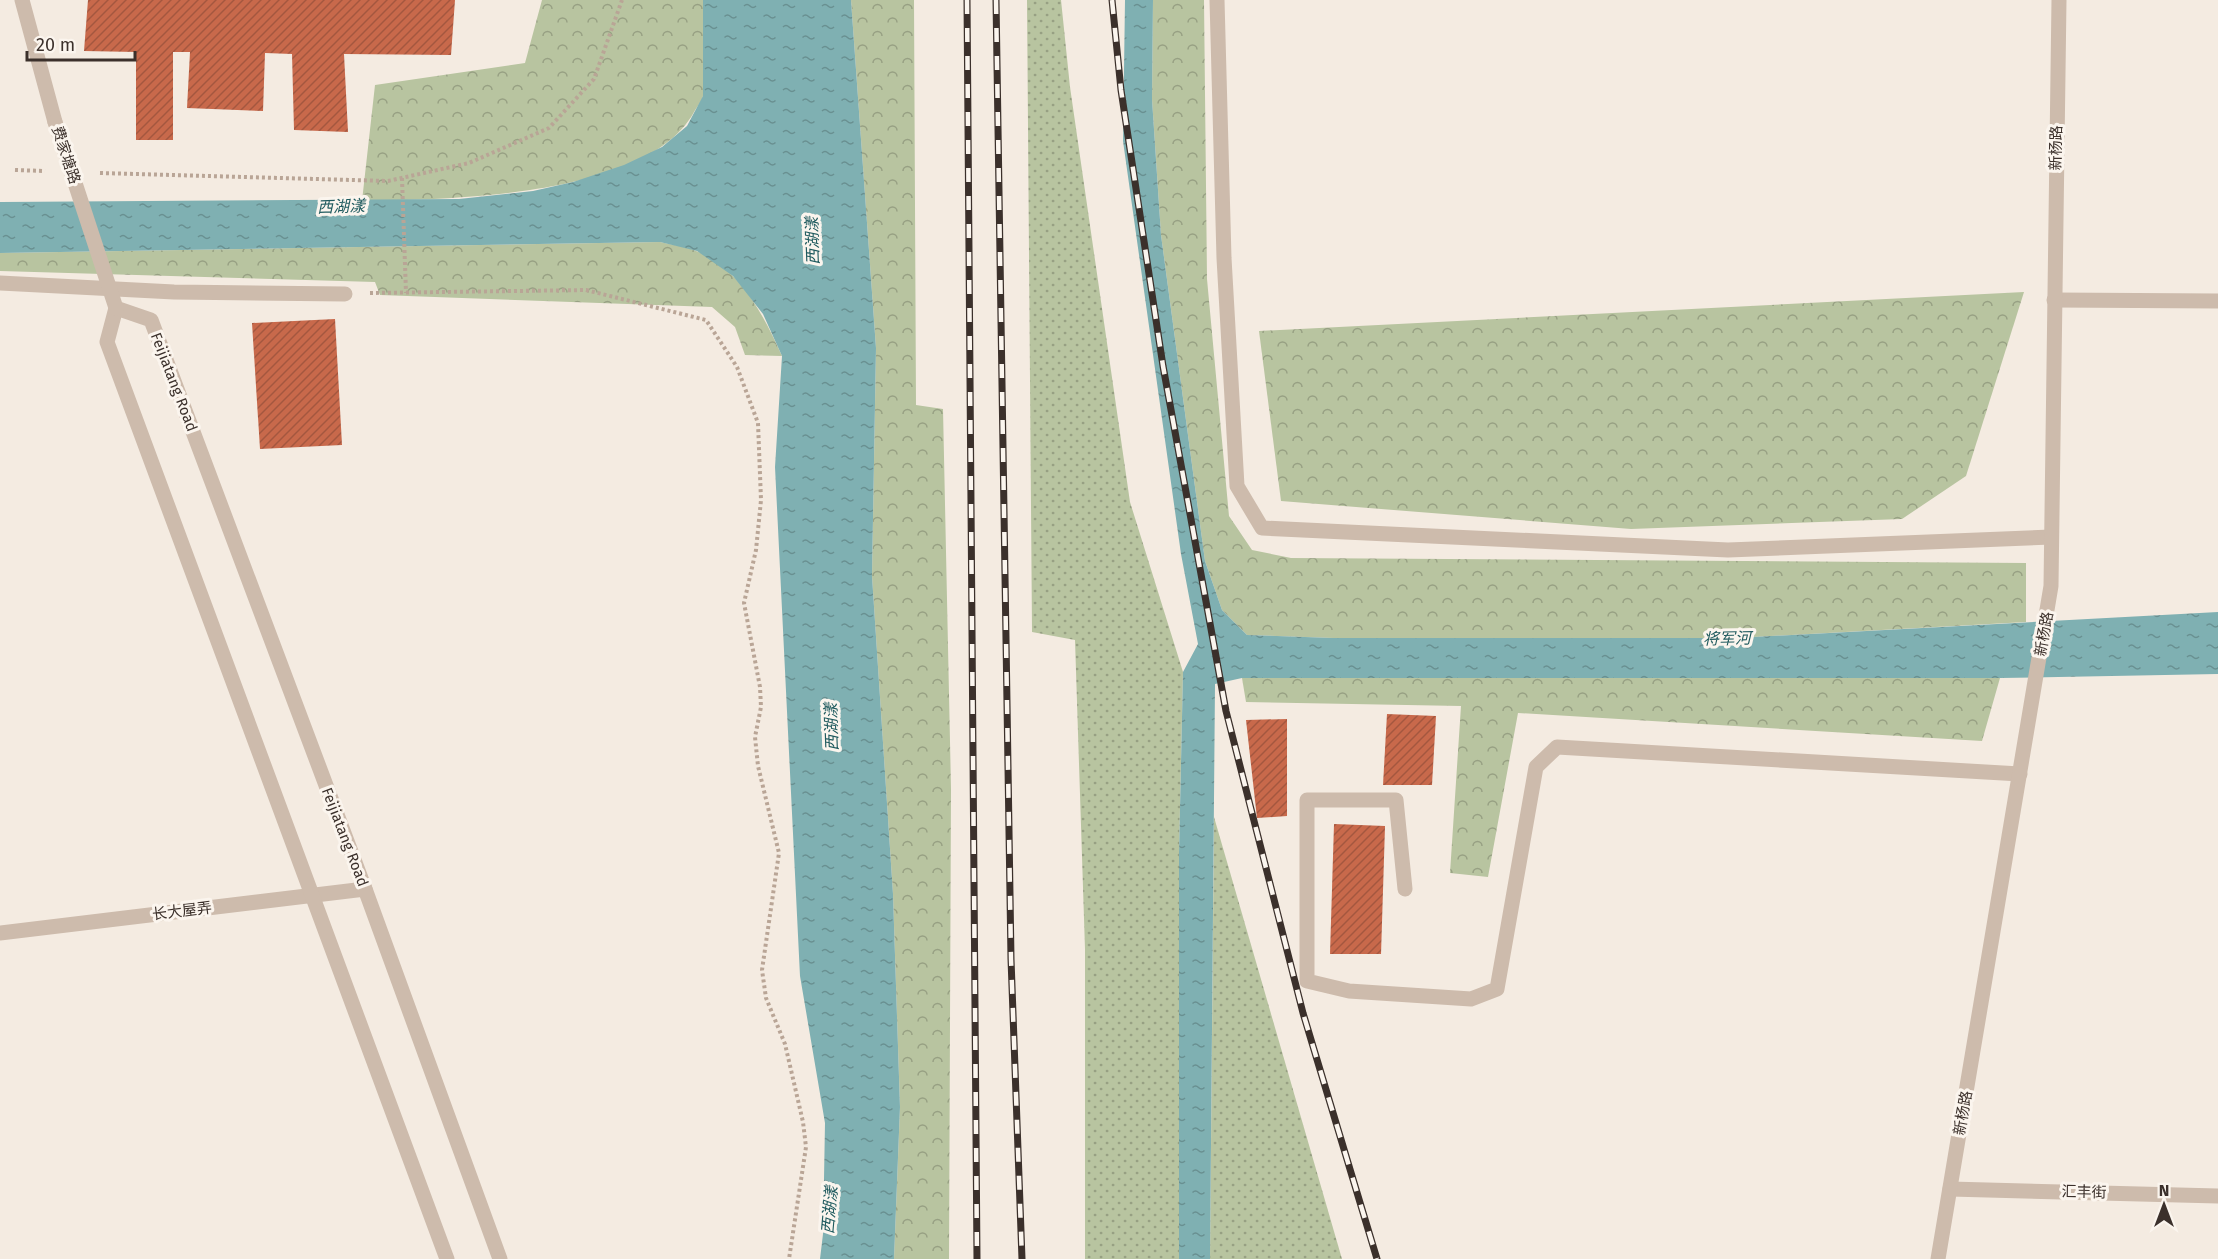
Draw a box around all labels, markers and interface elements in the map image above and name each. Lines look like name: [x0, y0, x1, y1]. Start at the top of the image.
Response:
scale bar: [27, 24, 135, 62]
text: 20 m: [36, 34, 75, 56]
street label: 费家塘路: [48, 124, 84, 186]
street label: 新杨路: [2047, 125, 2065, 171]
water label: 西湖漾: [317, 196, 367, 217]
water label: 西湖漾: [802, 215, 823, 265]
street label: Feijiatang Road: [147, 330, 201, 434]
street label: 新杨路: [2031, 610, 2057, 658]
water label: 将军河: [1703, 629, 1754, 648]
water label: 西湖漾: [821, 701, 842, 751]
street label: Feijiatang Road: [318, 785, 372, 889]
street label: 长大屋弄: [151, 898, 213, 924]
street label: 新杨路: [1950, 1089, 1976, 1137]
north arrow: [2134, 1175, 2194, 1235]
text: N: [2159, 1181, 2169, 1200]
water label: 西湖漾: [818, 1183, 841, 1235]
street label: 汇丰街: [2061, 1183, 2107, 1201]

